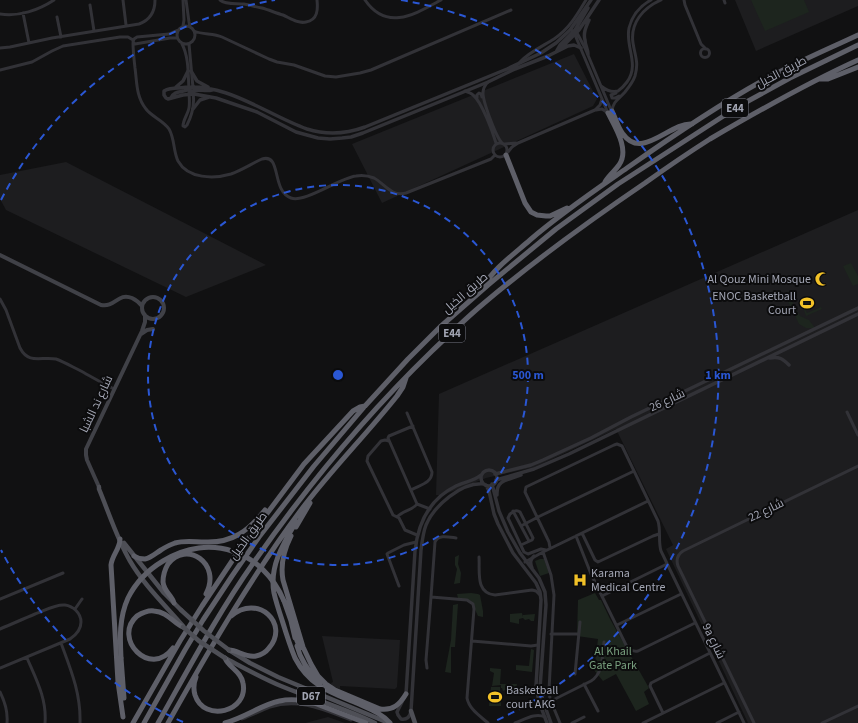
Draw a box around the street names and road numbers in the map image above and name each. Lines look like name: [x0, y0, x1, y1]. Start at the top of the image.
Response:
street label: طريق الخيل: [753, 52, 810, 93]
road number: E44: [722, 99, 748, 117]
street label: طريق الخيل: [439, 269, 492, 318]
road number: E44: [439, 324, 465, 342]
street label: شارع ند الشبا: [76, 373, 117, 436]
street label: شارع 26: [647, 385, 688, 416]
street label: شارع 22: [746, 495, 787, 526]
street label: طريق الخيل: [225, 509, 272, 564]
street label: 9a شارع: [698, 621, 729, 662]
road number: D67: [297, 687, 325, 705]

